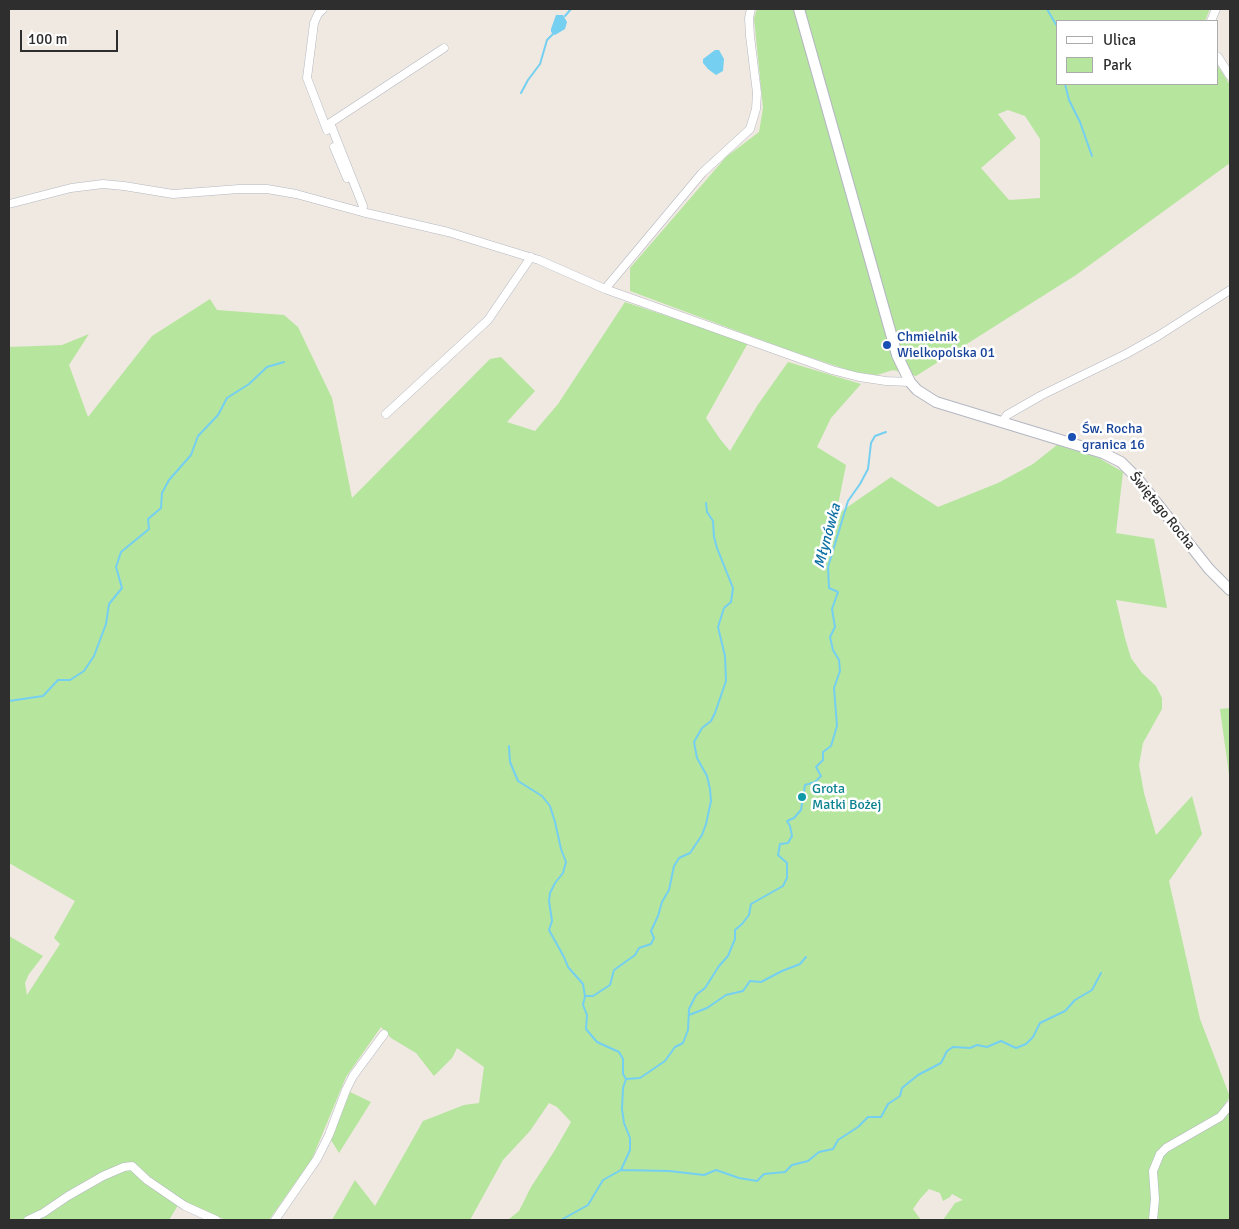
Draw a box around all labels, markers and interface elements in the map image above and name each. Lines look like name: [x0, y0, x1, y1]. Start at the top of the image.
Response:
scale bar: [22, 20, 120, 52]
legend: [1056, 20, 1219, 85]
text: 100 m: [28, 30, 68, 48]
text: Ulica: [1103, 31, 1136, 49]
text: Park: [1103, 56, 1132, 74]
place label: Chmielnik Wielkopolska 01: [897, 329, 995, 362]
marker: Chmielnik Wielkopolska 01: [881, 339, 893, 351]
place label: Św. Rocha granica 16: [1082, 421, 1145, 454]
marker: Św. Rocha granica 16: [1066, 431, 1078, 443]
street label: Świętego Rocha: [1126, 469, 1198, 553]
water label: Młynówka: [811, 502, 845, 570]
place label: Grota Matki Bożej: [812, 781, 881, 814]
marker: Grota Matki Bożej: [796, 791, 808, 803]

